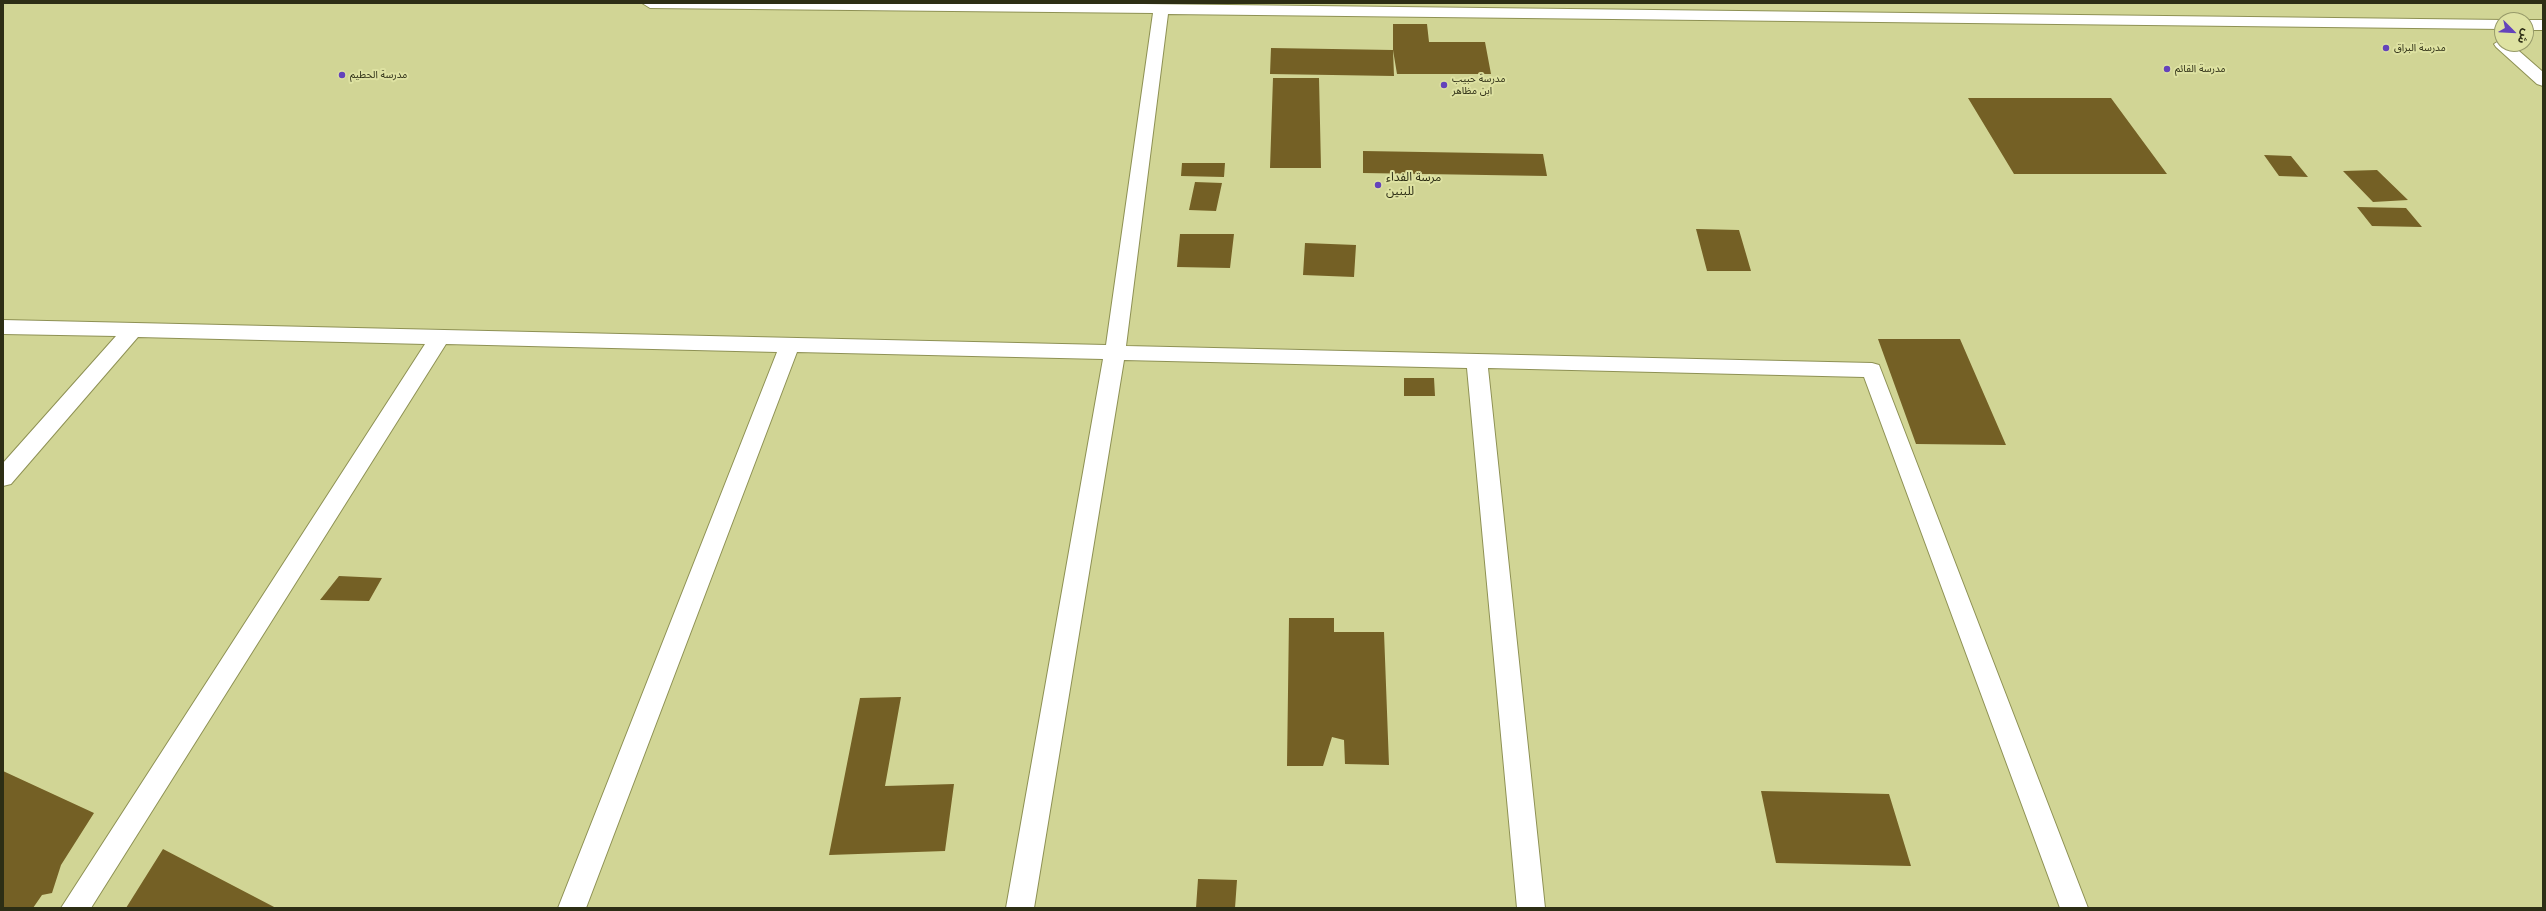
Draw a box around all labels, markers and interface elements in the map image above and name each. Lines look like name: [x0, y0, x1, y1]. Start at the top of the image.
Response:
north arrow: [2494, 12, 2534, 52]
text: ش: [2516, 27, 2533, 46]
place label: مدرسة البراق: [2394, 42, 2446, 54]
marker: مدرسة البراق: [2381, 43, 2391, 53]
place label: مدرسة القائم: [2175, 63, 2226, 75]
marker: مدرسة القائم: [2162, 64, 2172, 74]
place label: مدرسة الحطيم: [350, 69, 407, 81]
marker: مدرسة الحطيم: [337, 70, 347, 80]
place label: مدرسة حبيب ابن مظاهر: [1452, 73, 1505, 96]
marker: مدرسة حبيب ابن مظاهر: [1439, 80, 1449, 90]
place label: مرسة الفداء للبنين: [1386, 171, 1441, 199]
marker: مرسة الفداء للبنين: [1373, 180, 1383, 190]

